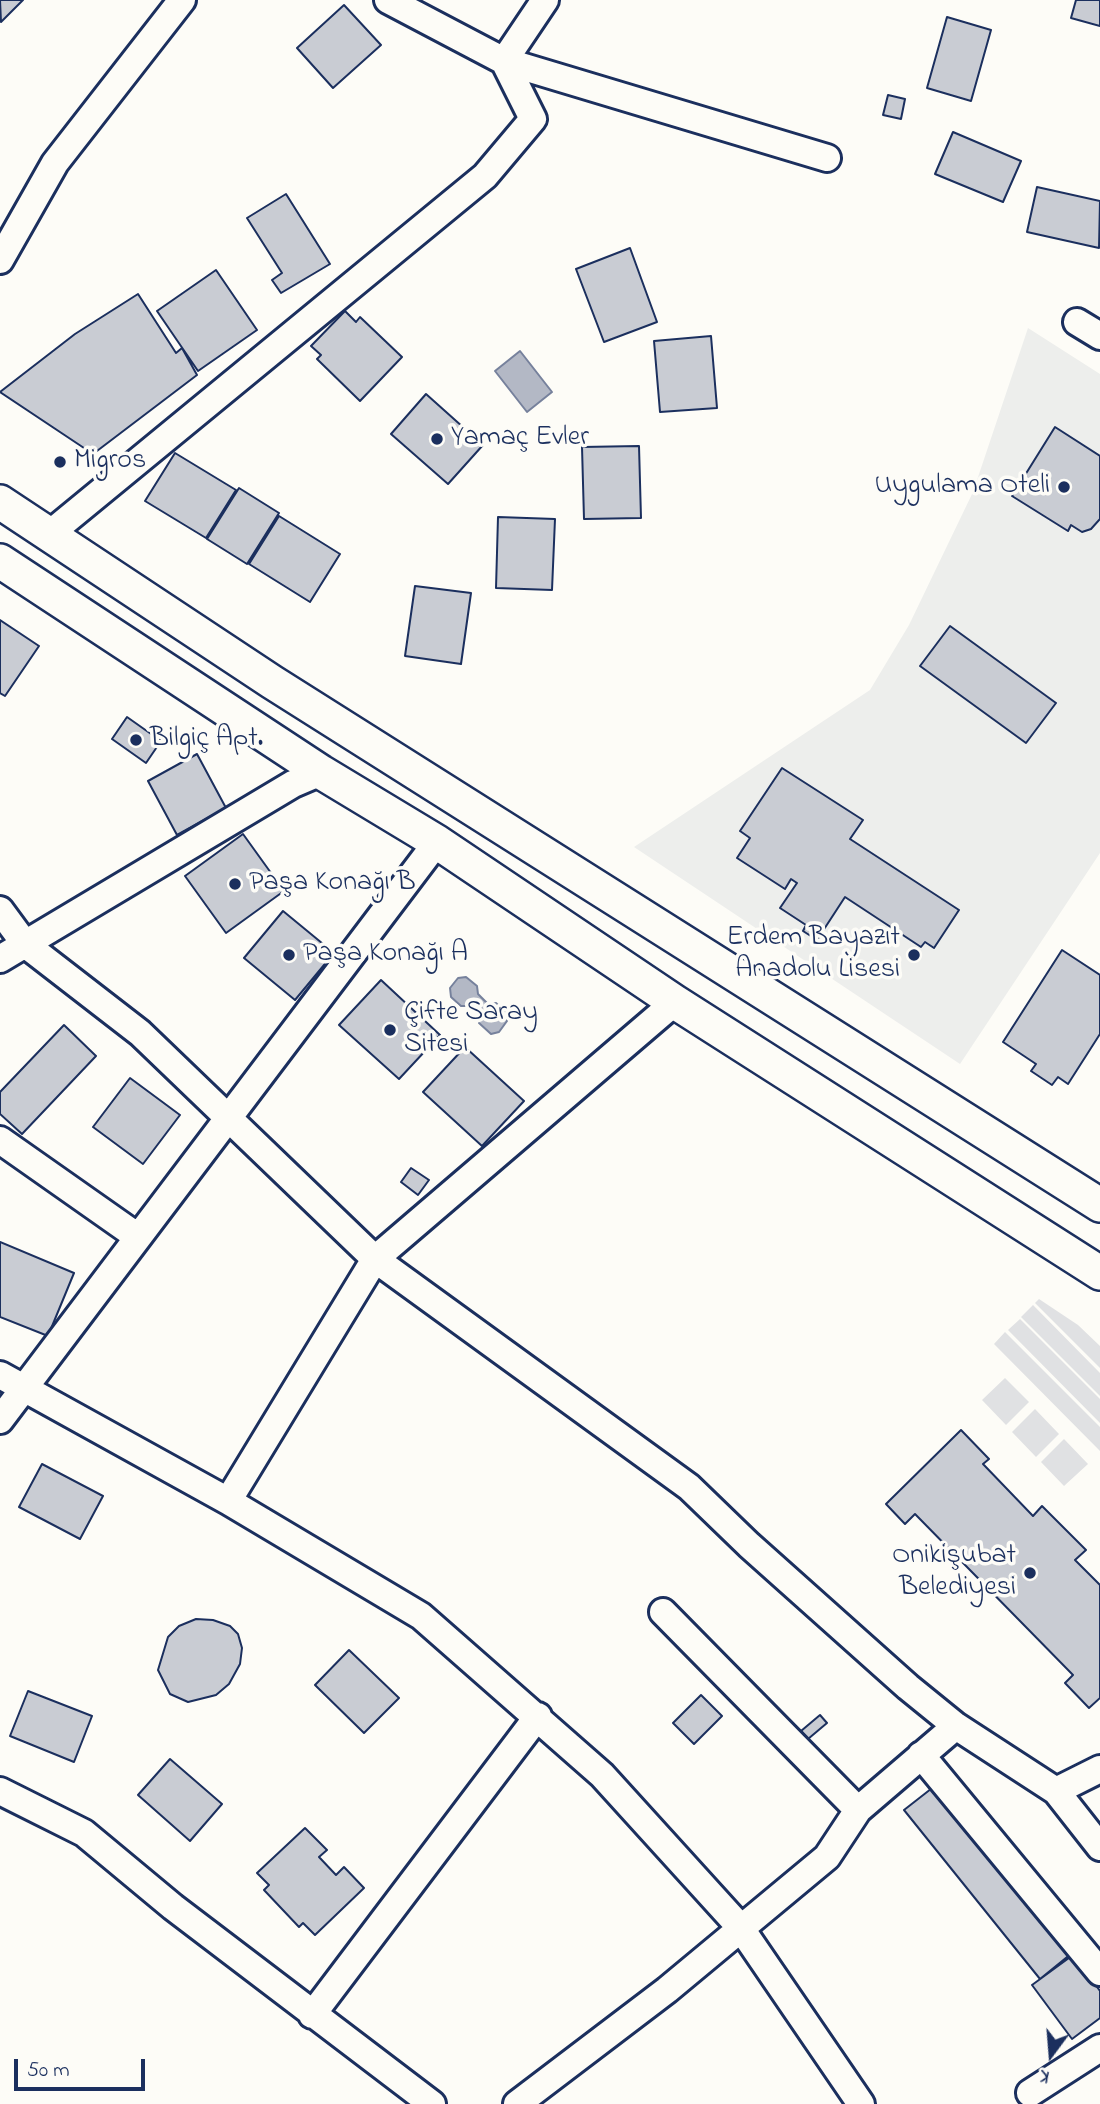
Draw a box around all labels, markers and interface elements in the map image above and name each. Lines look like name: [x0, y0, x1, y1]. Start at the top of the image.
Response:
place label: Yamaç Evler: [451, 422, 589, 456]
marker: Yamaç Evler: [429, 431, 445, 447]
place label: Migros: [74, 445, 146, 479]
marker: Migros: [52, 454, 68, 470]
place label: Uygulama Oteli: [874, 470, 1050, 504]
marker: Uygulama Oteli: [1056, 479, 1072, 495]
place label: Bilgiç Apt.: [150, 723, 263, 757]
marker: Bilgiç Apt.: [128, 732, 144, 748]
place label: Paşa Konağı B: [249, 867, 416, 901]
marker: Paşa Konağı B: [227, 876, 243, 892]
place label: Erdem Bayazıt Anadolu Lisesi: [727, 922, 900, 988]
place label: Paşa Konağı A: [303, 938, 468, 972]
marker: Paşa Konağı A: [281, 947, 297, 963]
marker: Erdem Bayazıt Anadolu Lisesi: [906, 947, 922, 963]
place label: Çifte Saray Sitesi: [404, 997, 538, 1063]
marker: Çifte Saray Sitesi: [382, 1022, 398, 1038]
place label: Onikişubat Belediyesi: [892, 1540, 1016, 1606]
marker: Onikişubat Belediyesi: [1022, 1565, 1038, 1581]
north arrow: [1016, 2020, 1086, 2090]
scale bar: [18, 2044, 149, 2088]
text: 50 m: [27, 2056, 70, 2086]
text: K: [1037, 2061, 1053, 2090]

